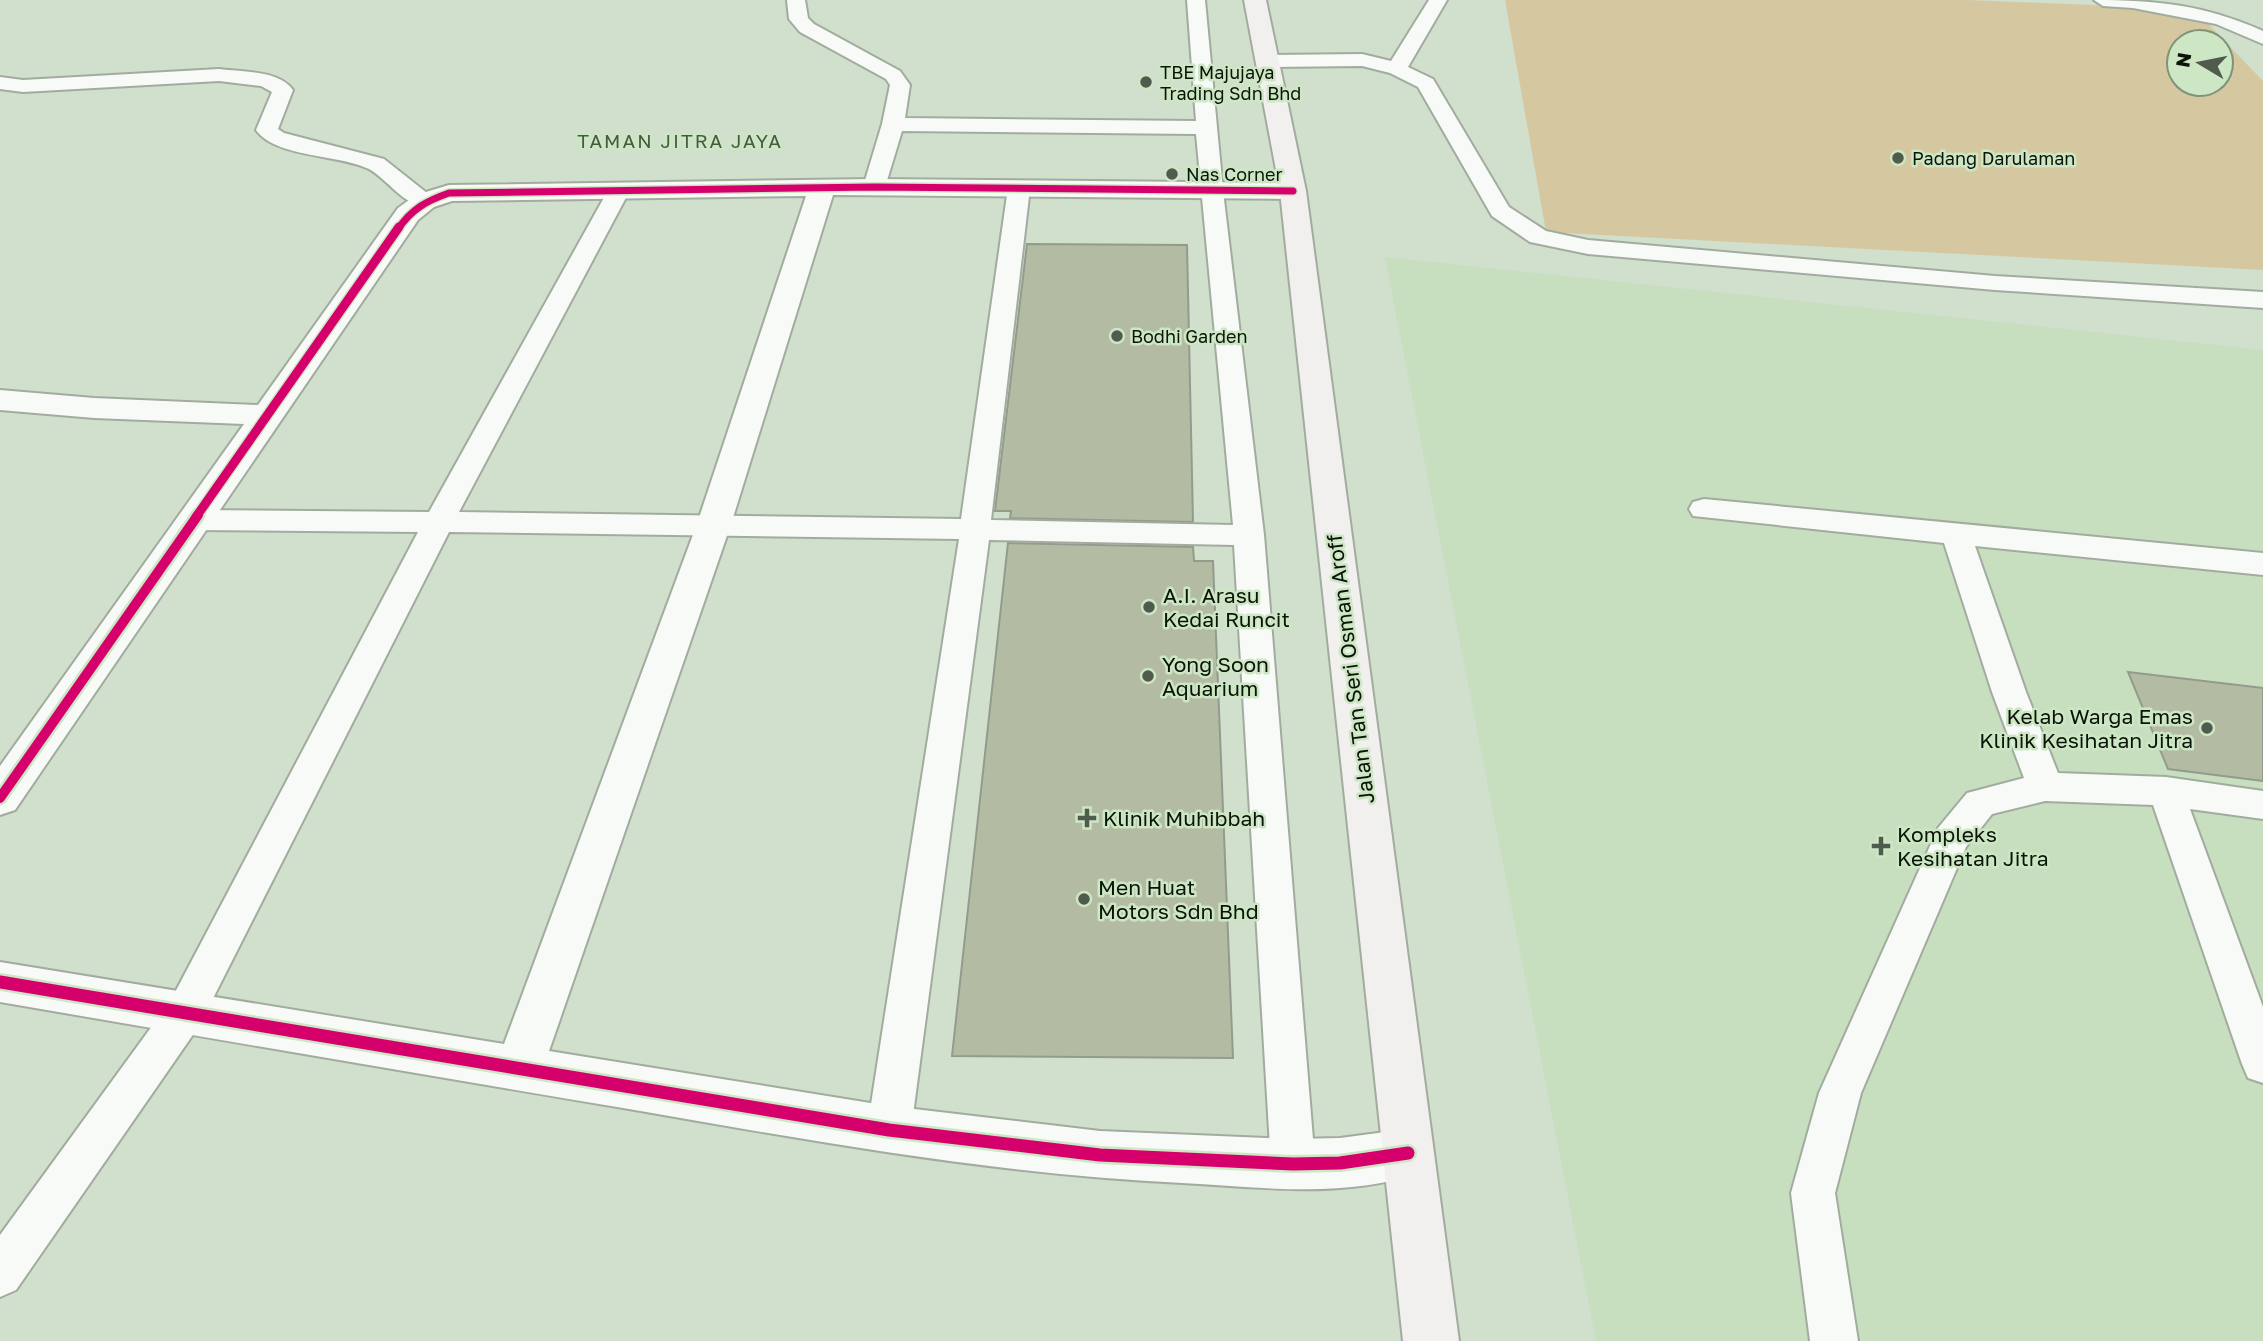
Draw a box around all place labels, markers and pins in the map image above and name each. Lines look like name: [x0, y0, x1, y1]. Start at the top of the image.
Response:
place label: TBE Majujaya Trading Sdn Bhd: [1160, 61, 1301, 104]
marker: TBE Majujaya Trading Sdn Bhd: [1138, 74, 1154, 90]
place label: Padang Darulaman: [1912, 147, 2075, 169]
marker: Padang Darulaman: [1890, 150, 1906, 166]
place label: Nas Corner: [1186, 163, 1282, 185]
marker: Nas Corner: [1164, 166, 1180, 182]
place label: Bodhi Garden: [1131, 325, 1248, 347]
marker: Bodhi Garden: [1109, 328, 1125, 344]
place label: A.I. Arasu Kedai Runcit: [1163, 582, 1290, 632]
marker: A.I. Arasu Kedai Runcit: [1141, 599, 1157, 615]
place label: Yong Soon Aquarium: [1162, 651, 1269, 701]
marker: Yong Soon Aquarium: [1140, 668, 1156, 684]
place label: Kelab Warga Emas Klinik Kesihatan Jitra: [1979, 703, 2193, 753]
marker: Kelab Warga Emas Klinik Kesihatan Jitra: [2199, 720, 2215, 736]
place label: Klinik Muhibbah: [1103, 805, 1265, 831]
marker: Klinik Muhibbah: [1077, 808, 1097, 828]
place label: Kompleks Kesihatan Jitra: [1897, 821, 2049, 871]
marker: Kompleks Kesihatan Jitra: [1871, 836, 1891, 856]
place label: Men Huat Motors Sdn Bhd: [1098, 874, 1259, 924]
marker: Men Huat Motors Sdn Bhd: [1076, 891, 1092, 907]

